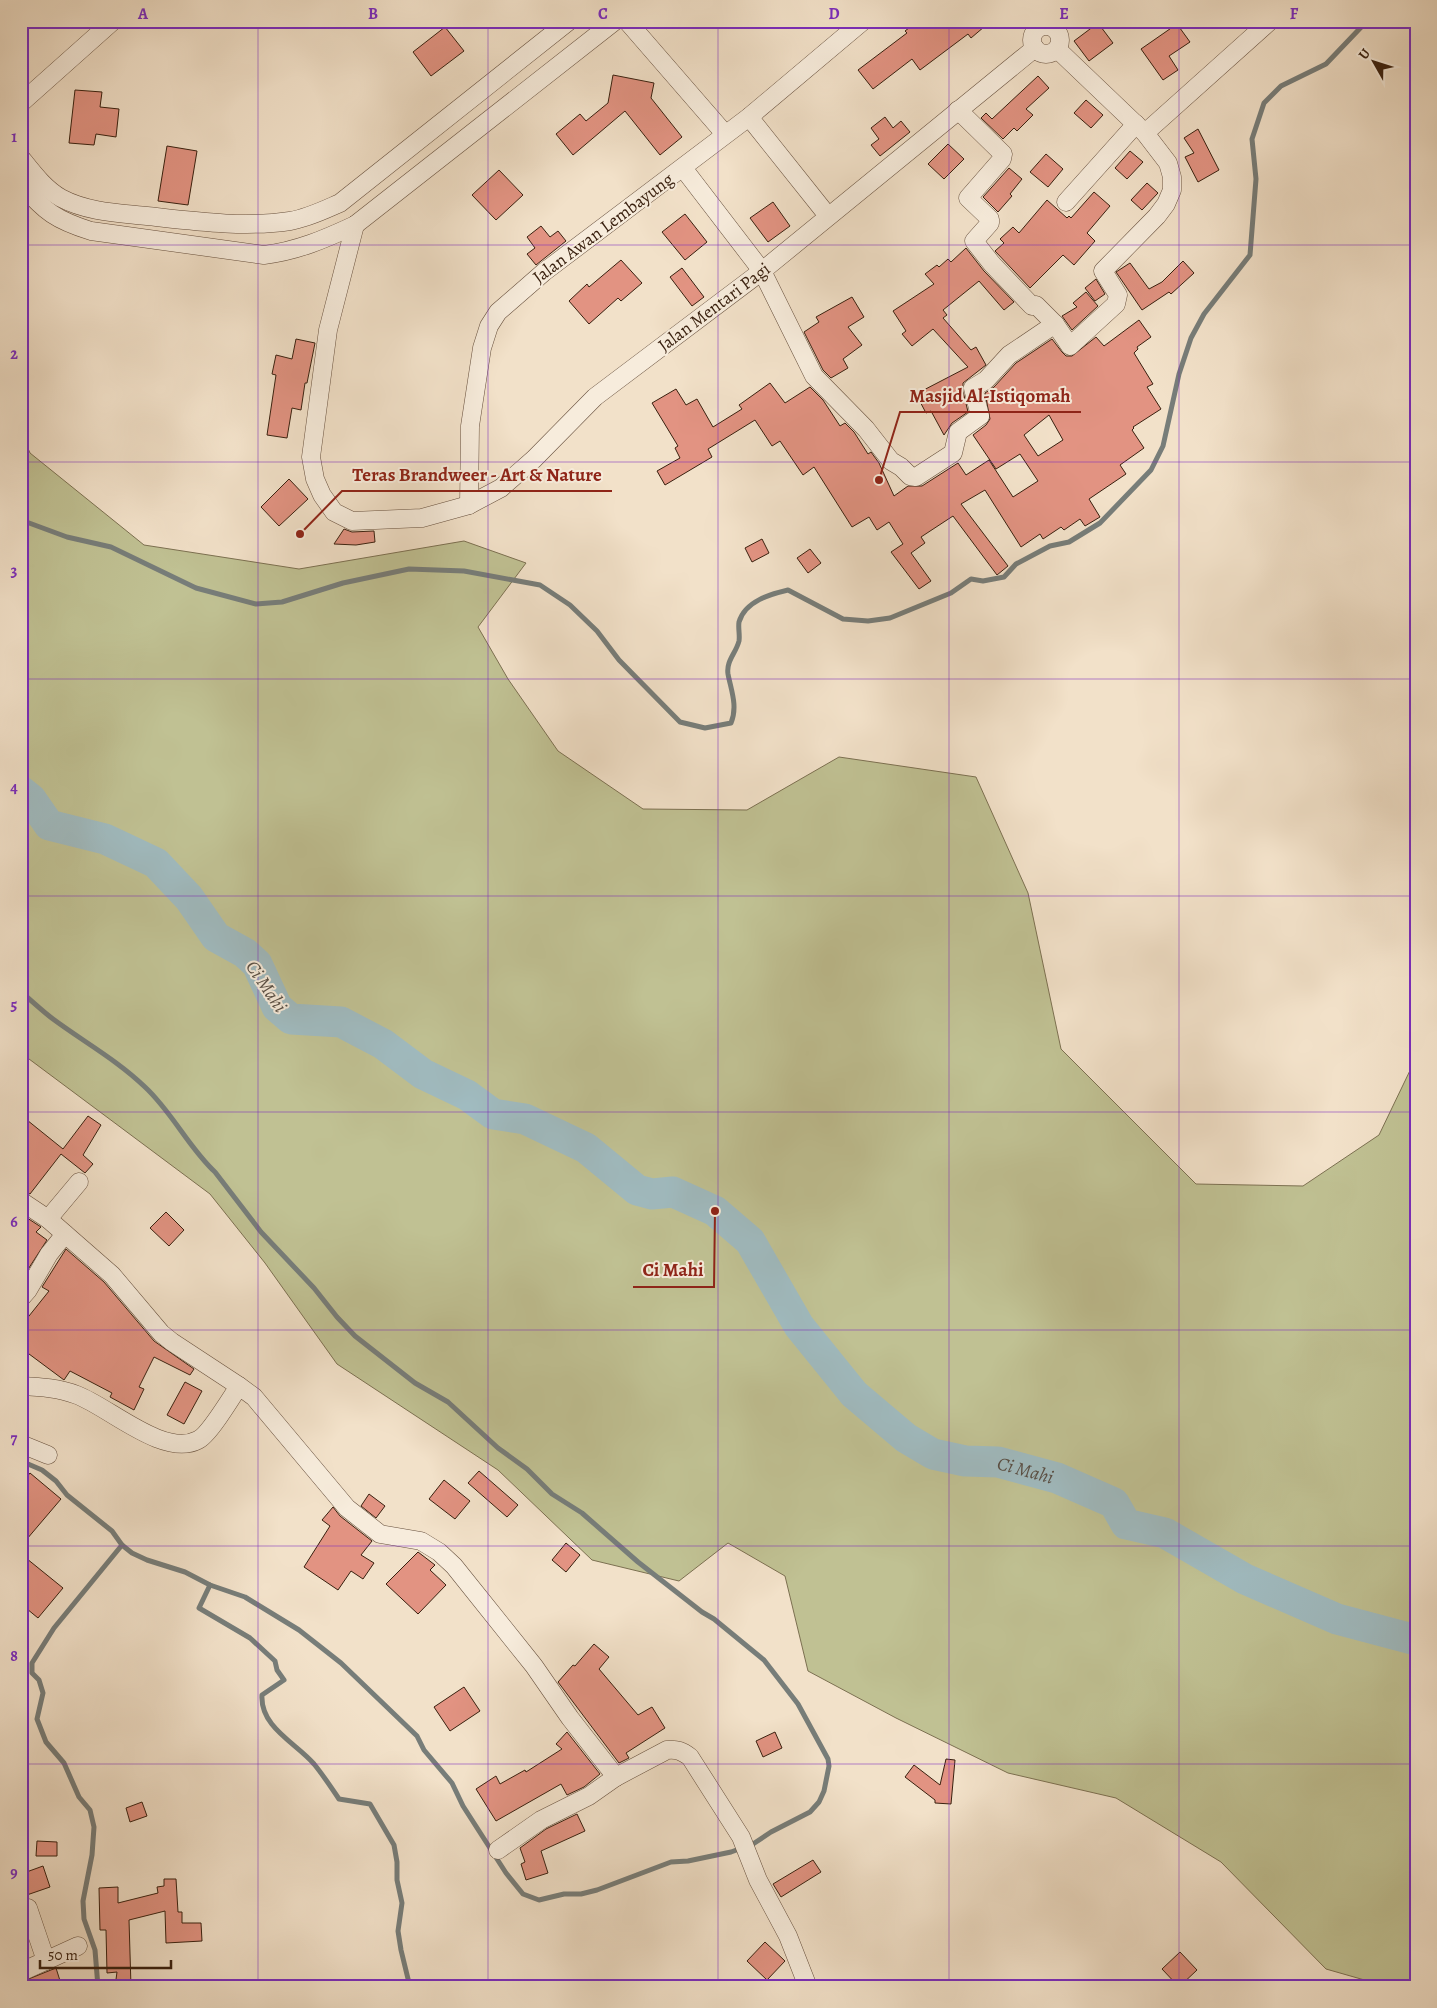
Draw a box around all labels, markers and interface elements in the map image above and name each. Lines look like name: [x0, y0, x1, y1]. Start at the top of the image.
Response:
text: A: [137, 3, 149, 25]
text: B: [368, 3, 378, 25]
text: C: [598, 3, 608, 25]
text: D: [828, 3, 840, 25]
text: E: [1059, 3, 1069, 25]
text: F: [1290, 3, 1299, 25]
north arrow: [1350, 38, 1400, 88]
text: U: [1354, 45, 1375, 64]
text: 1: [11, 126, 17, 148]
street label: Jalan Awan Lembayung: [528, 167, 678, 289]
street label: Jalan Mentari Pagi: [653, 257, 775, 357]
text: 2: [10, 343, 18, 365]
callout: Masjid Al-Istiqomah: [900, 378, 1081, 412]
text: Masjid Al-Istiqomah: [909, 383, 1071, 409]
callout: Teras Brandweer - Art & Nature: [342, 457, 612, 491]
text: Teras Brandweer - Art & Nature: [352, 462, 602, 488]
text: 3: [11, 560, 18, 582]
text: 4: [10, 777, 18, 799]
water label: Ci Mahi: [239, 955, 293, 1018]
text: 5: [11, 994, 18, 1016]
text: 6: [10, 1211, 18, 1233]
callout: Ci Mahi: [633, 1253, 714, 1287]
text: Ci Mahi: [642, 1257, 704, 1283]
text: 7: [11, 1428, 18, 1450]
water label: Ci Mahi: [994, 1450, 1056, 1491]
text: 8: [10, 1645, 18, 1667]
text: 9: [10, 1862, 18, 1884]
scale bar: [40, 1938, 171, 1970]
text: 50 m: [48, 1945, 78, 1965]

